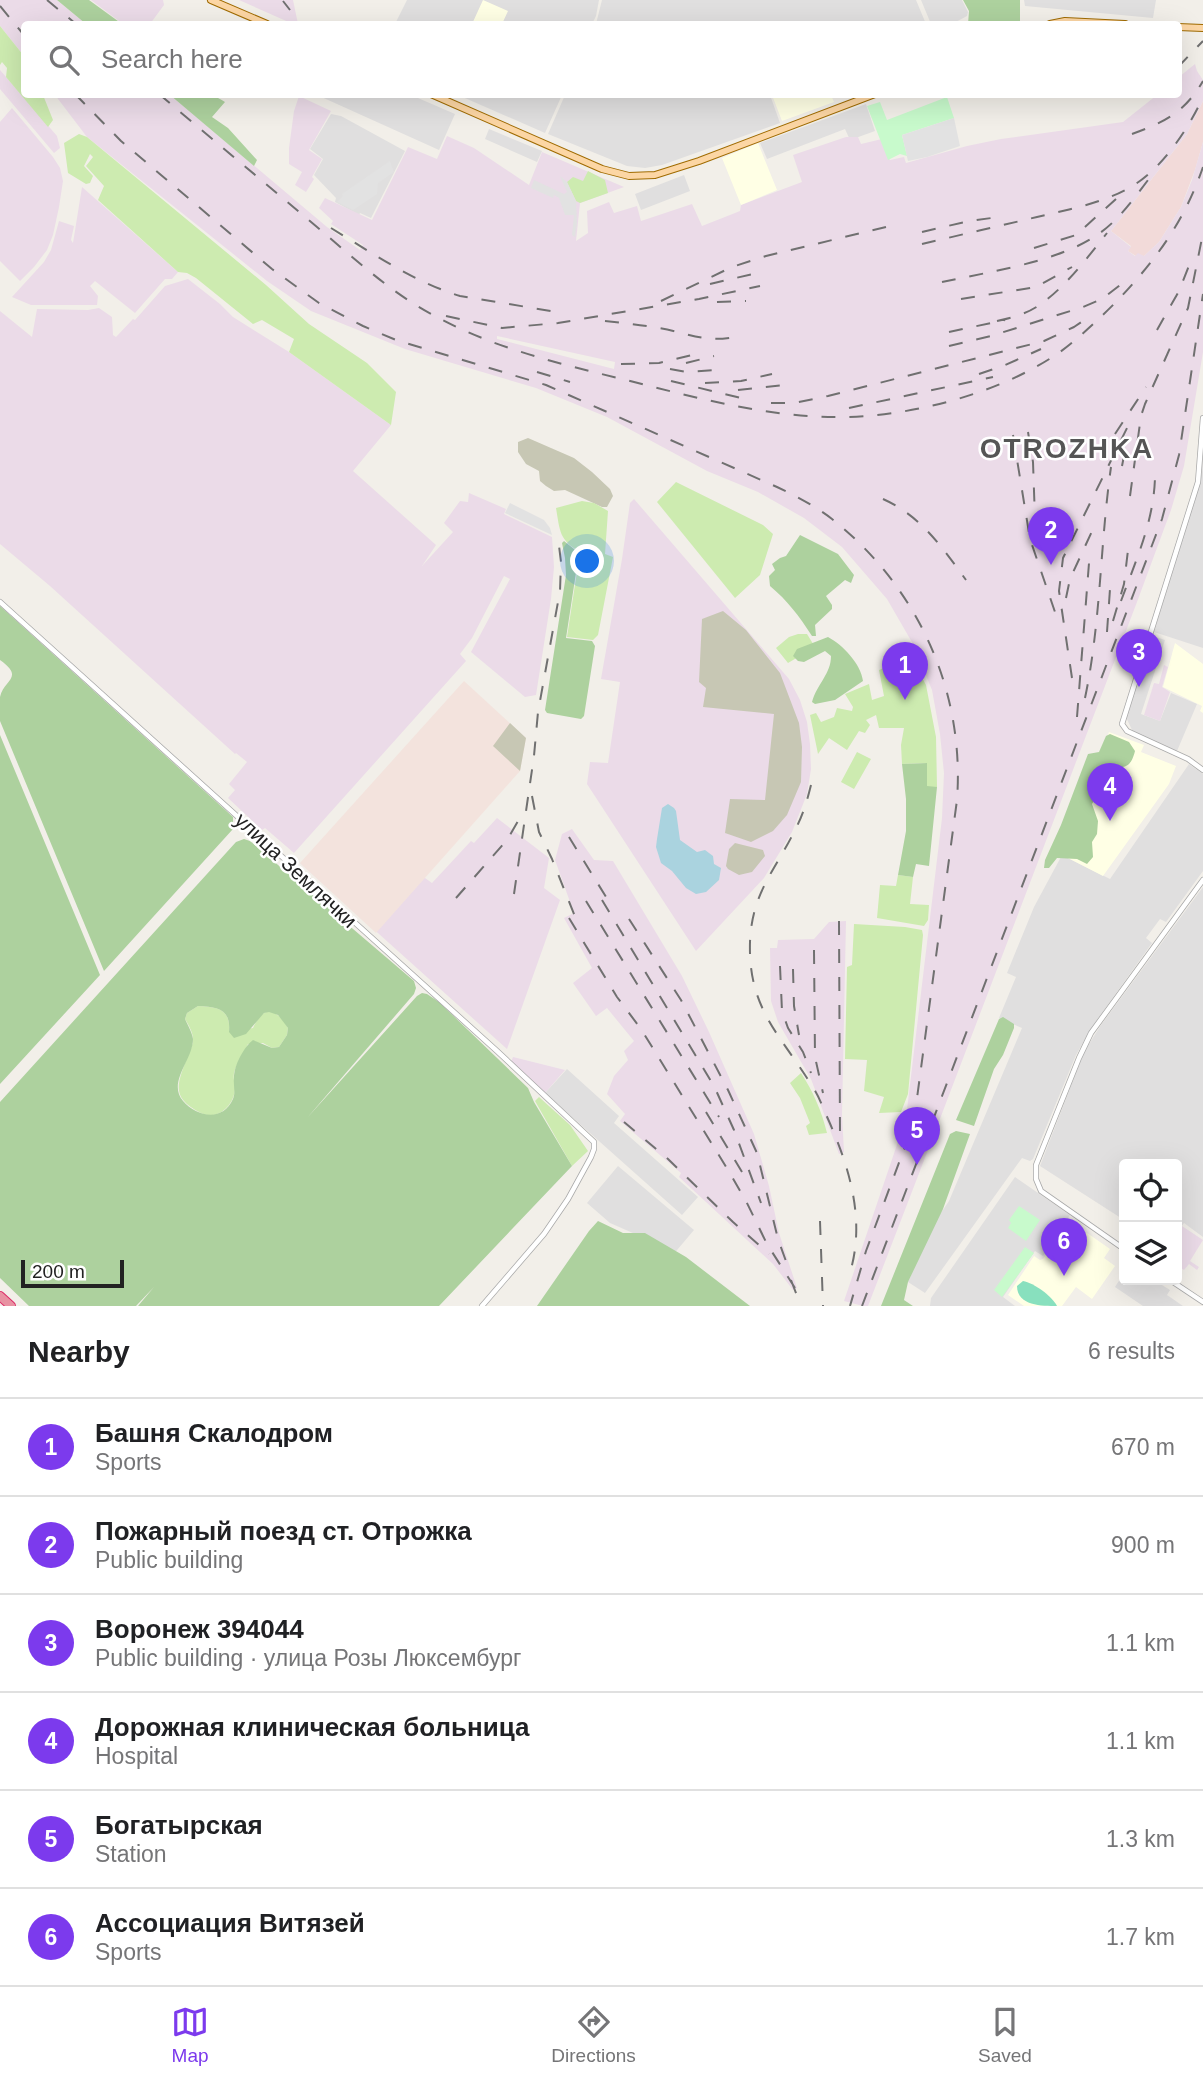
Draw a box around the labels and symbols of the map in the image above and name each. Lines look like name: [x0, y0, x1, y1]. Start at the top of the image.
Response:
district label: OTROZHKA: [980, 433, 1154, 464]
pin: 2: [1028, 507, 1074, 565]
your location: [570, 544, 604, 578]
pin: 3: [1116, 629, 1162, 687]
pin: 1: [882, 642, 928, 700]
pin: 4: [1087, 763, 1133, 821]
street label: улица Землячки: [230, 808, 362, 932]
pin: 5: [894, 1107, 940, 1165]
pin: 6: [1041, 1218, 1087, 1276]
scale bar: [21, 1257, 124, 1289]

